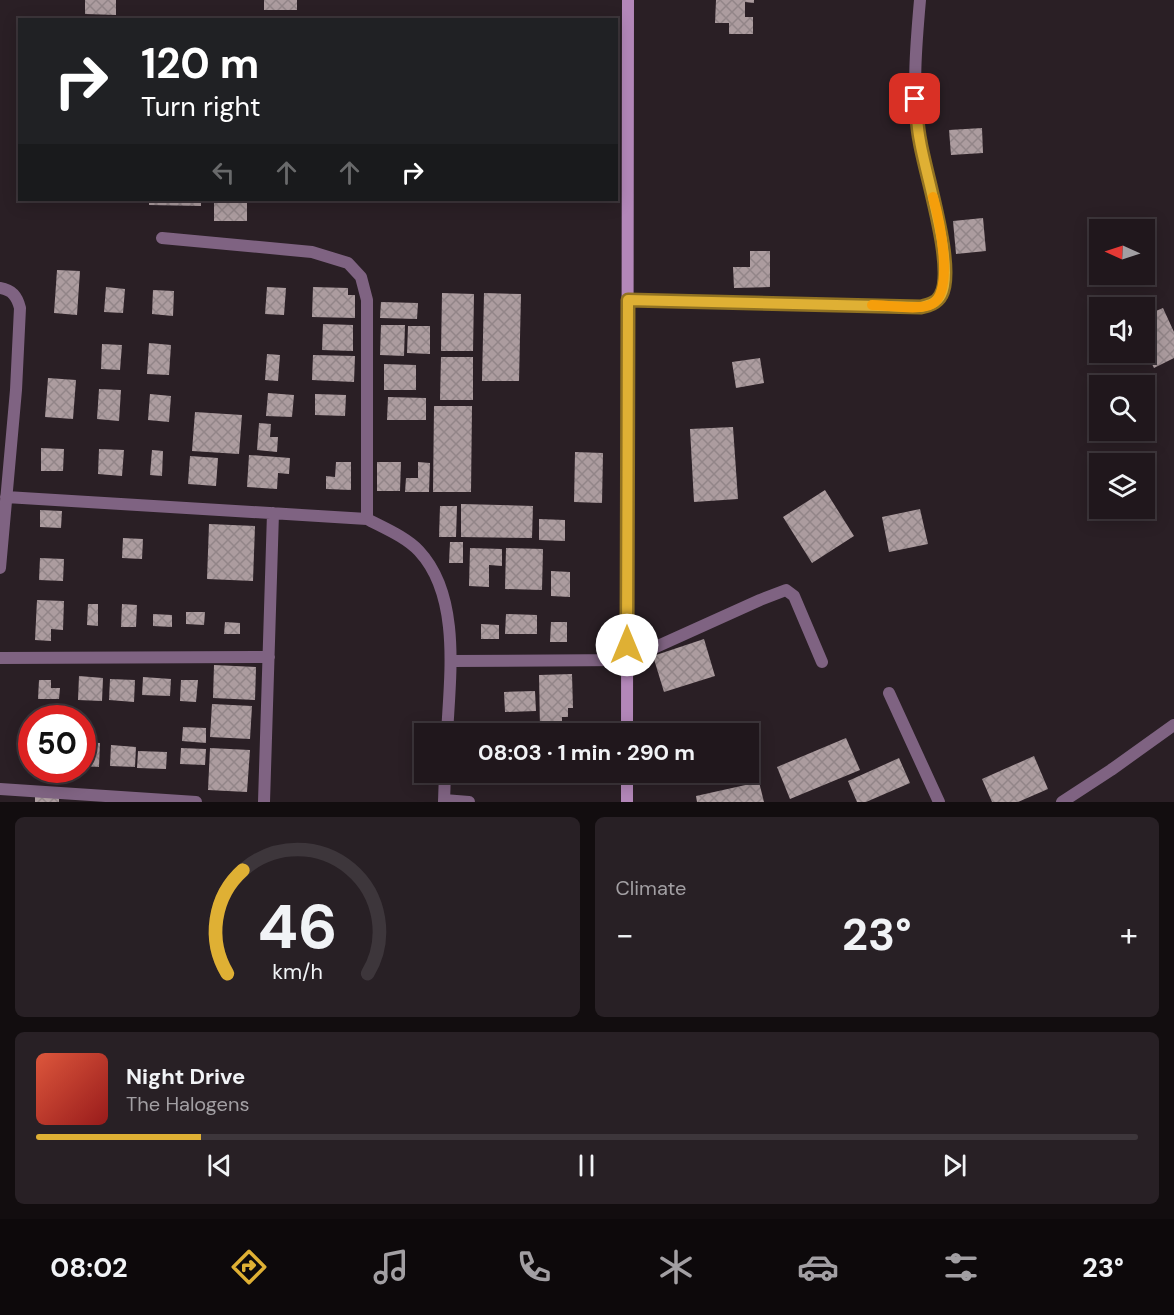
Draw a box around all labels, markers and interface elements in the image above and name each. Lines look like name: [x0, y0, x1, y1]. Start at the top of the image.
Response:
text: 120 m: [141, 36, 259, 91]
icon: right: [42, 42, 120, 120]
pin: [889, 73, 940, 124]
icon: arrive: [898, 82, 931, 115]
text: Turn right: [141, 89, 261, 124]
icon: left: [207, 156, 240, 189]
icon: ahead: [270, 156, 303, 189]
icon: ahead: [333, 156, 366, 189]
icon: right: [396, 156, 429, 189]
north arrow: [1089, 219, 1155, 285]
map controls: [1089, 219, 1155, 519]
button: sound: [1089, 297, 1155, 363]
button: search: [1089, 375, 1155, 441]
button: layers: [1089, 453, 1155, 519]
position arrow: [595, 613, 659, 677]
speed limit sign: 50: [18, 705, 96, 783]
text: 08:03 · 1 min · 290 m: [478, 738, 695, 767]
text: Climate: [616, 875, 686, 901]
text: 46: [257, 886, 337, 967]
text: 23°: [842, 905, 911, 964]
text: −: [616, 913, 634, 956]
text: +: [1120, 913, 1138, 956]
text: km/h: [272, 958, 323, 986]
text: Night Drive: [126, 1062, 245, 1091]
text: The Halogens: [126, 1091, 249, 1117]
icon: previous: [203, 1149, 236, 1182]
icon: pause: [570, 1149, 603, 1182]
icon: next: [938, 1149, 971, 1182]
icon: directions: [228, 1246, 270, 1288]
icon: music: [370, 1246, 412, 1288]
icon: phone: [513, 1246, 555, 1288]
icon: climate: [655, 1246, 697, 1288]
icon: car: [797, 1246, 839, 1288]
icon: filters: [940, 1246, 982, 1288]
text: 08:02: [50, 1250, 128, 1285]
text: 23°: [1082, 1250, 1124, 1285]

